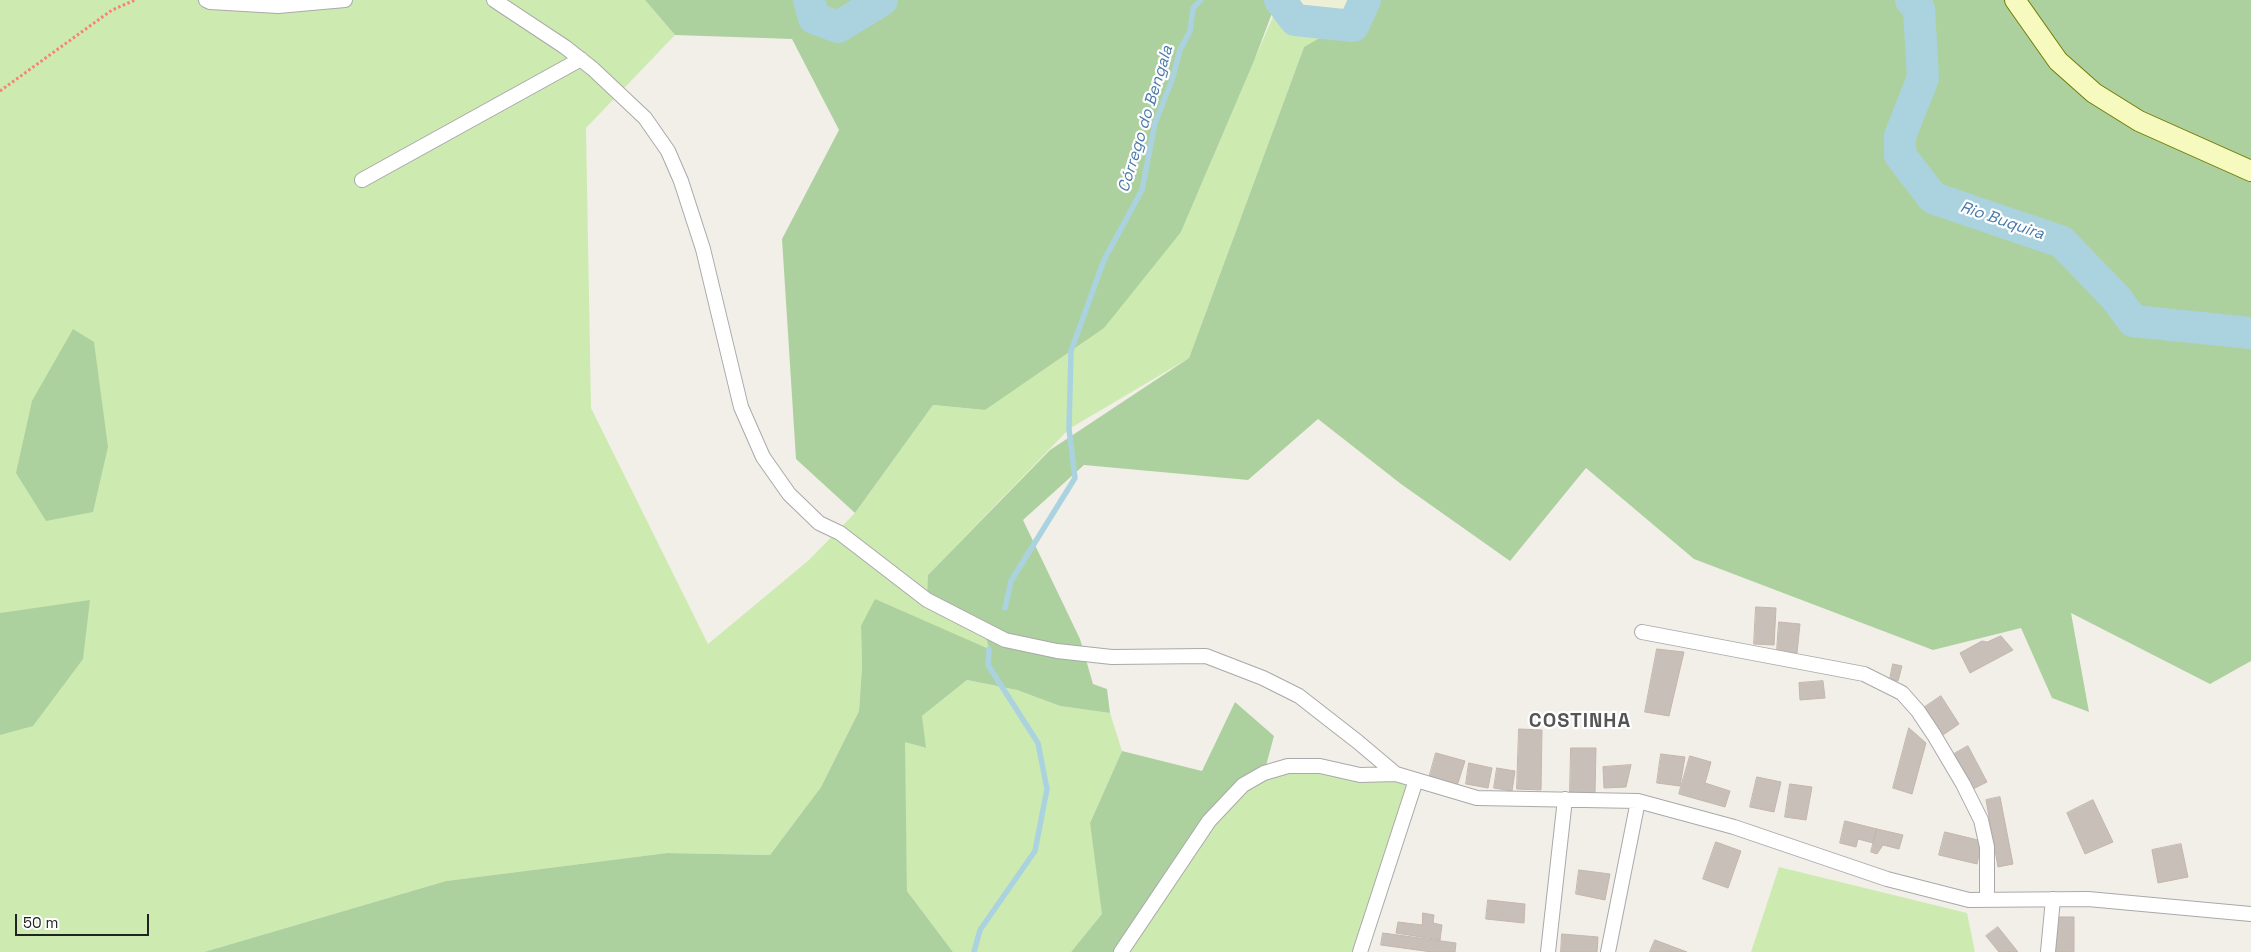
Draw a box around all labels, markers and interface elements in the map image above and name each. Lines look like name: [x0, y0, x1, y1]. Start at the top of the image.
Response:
water label: Córrego do Bengala: [1115, 43, 1177, 195]
water label: Rio Buquira: [1958, 198, 2046, 244]
district label: COSTINHA: [1528, 710, 1632, 734]
scale bar: [18, 904, 151, 936]
text: 50 m: [23, 913, 58, 932]

